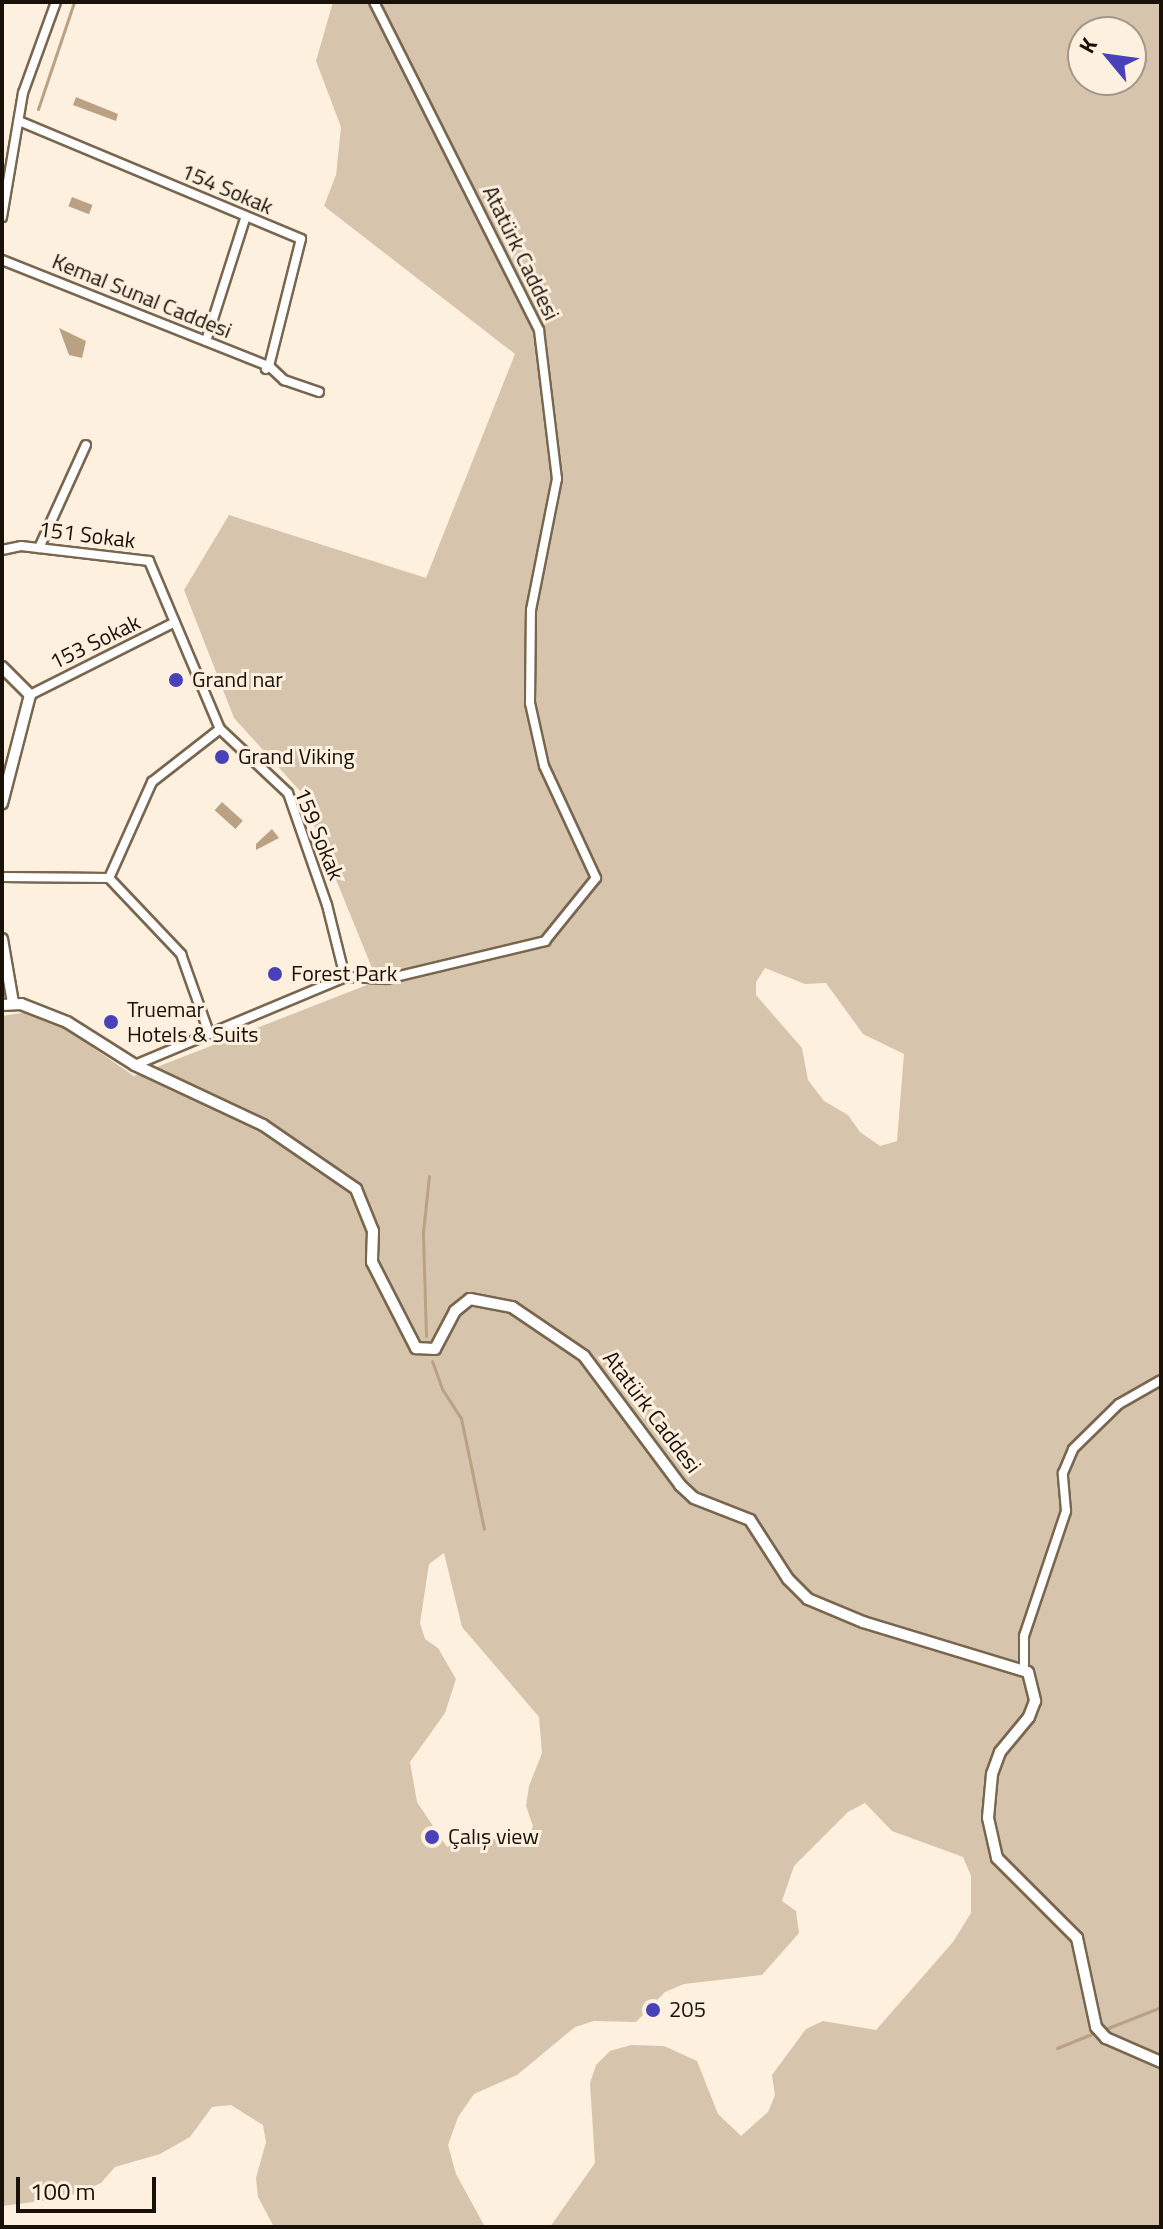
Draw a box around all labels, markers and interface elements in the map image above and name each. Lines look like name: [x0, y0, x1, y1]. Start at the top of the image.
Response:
north arrow: [1067, 16, 1147, 96]
text: K: [1070, 31, 1106, 59]
street label: 154 Sokak: [177, 158, 277, 220]
street label: Atatürk Caddesi: [477, 181, 565, 325]
street label: Kemal Sunal Caddesi: [48, 248, 236, 344]
street label: 151 Sokak: [37, 516, 137, 554]
street label: 153 Sokak: [45, 609, 145, 675]
place label: Grand nar: [192, 667, 283, 693]
marker: Grand nar: [167, 671, 185, 689]
place label: Grand Viking: [238, 744, 355, 770]
marker: Grand Viking: [213, 748, 231, 766]
street label: 159 Sokak: [289, 784, 349, 884]
place label: Forest Park: [291, 961, 397, 987]
marker: Forest Park: [266, 965, 284, 983]
place label: Truemar Hotels & Suits: [127, 996, 259, 1048]
marker: Truemar Hotels & Suits: [102, 1013, 120, 1031]
street label: Atatürk Caddesi: [597, 1346, 707, 1478]
place label: Çalış view: [448, 1824, 539, 1850]
marker: Çalış view: [423, 1828, 441, 1846]
place label: 205: [669, 1997, 706, 2023]
marker: 205: [644, 2001, 662, 2019]
scale bar: [20, 2161, 160, 2211]
text: 100 m: [30, 2173, 96, 2209]

